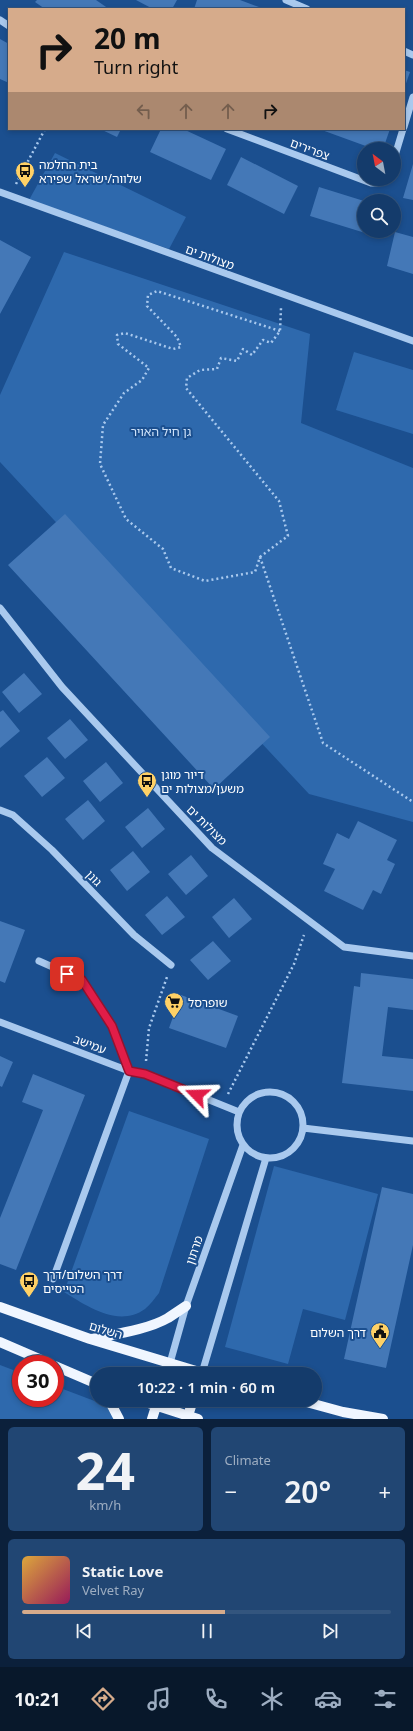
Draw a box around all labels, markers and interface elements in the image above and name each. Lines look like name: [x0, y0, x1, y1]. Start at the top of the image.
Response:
text: 20 m: [94, 19, 161, 57]
icon: right: [28, 24, 80, 76]
text: Turn right: [94, 55, 178, 79]
icon: left: [133, 100, 155, 122]
icon: ahead: [175, 100, 197, 122]
icon: ahead: [217, 100, 239, 122]
icon: right: [259, 100, 281, 122]
street label: צפרירים: [288, 134, 332, 164]
north arrow: [357, 142, 401, 186]
map controls: [357, 142, 401, 238]
place label: בית החלמה שלווה/ישראל שפירא: [39, 156, 142, 187]
bus stop icon: בית החלמה שלווה/ישראל שפירא: [14, 160, 36, 188]
button: search: [357, 194, 401, 238]
street label: מצולות ים: [183, 240, 237, 274]
park label: גן חיל האויר: [131, 423, 192, 440]
place label: דיור מוגן משען/מצולות ים: [161, 766, 244, 797]
bus stop icon: דיור מוגן משען/מצולות ים: [136, 770, 158, 798]
street label: מצולות ים: [183, 801, 231, 849]
street label: גונן: [82, 866, 106, 890]
pin: [50, 957, 84, 991]
icon: arrive: [56, 963, 78, 985]
supermarket icon: שופרסל: [163, 991, 185, 1019]
place label: שופרסל: [188, 994, 227, 1011]
street label: עמישב: [71, 1030, 109, 1058]
position arrow: [176, 1074, 218, 1116]
street label: מרתון: [181, 1233, 207, 1267]
place label: דרך השלום/דרך הטייסים: [43, 1266, 123, 1297]
bus stop icon: דרך השלום/דרך הטייסים: [18, 1270, 40, 1298]
street label: השלום: [87, 1317, 125, 1343]
public building icon: דרך השלום: [369, 1321, 391, 1349]
place label: דרך השלום: [310, 1324, 366, 1341]
speed limit sign: 30: [12, 1355, 64, 1407]
text: 10:22 · 1 min · 60 m: [137, 1377, 275, 1397]
text: 24: [76, 1434, 135, 1505]
text: Climate: [225, 1451, 271, 1469]
text: 20°: [284, 1471, 331, 1512]
text: −: [225, 1476, 237, 1506]
text: +: [378, 1476, 391, 1506]
text: km/h: [89, 1496, 121, 1514]
text: Static Love: [82, 1561, 163, 1581]
text: Velvet Ray: [82, 1581, 144, 1599]
icon: previous: [73, 1620, 95, 1642]
icon: pause: [196, 1620, 218, 1642]
icon: next: [319, 1620, 341, 1642]
icon: directions: [89, 1685, 117, 1713]
icon: music: [145, 1685, 173, 1713]
icon: phone: [202, 1685, 230, 1713]
icon: climate: [258, 1685, 286, 1713]
icon: car: [314, 1685, 342, 1713]
icon: filters: [371, 1685, 399, 1713]
text: 10:21: [14, 1687, 60, 1711]

